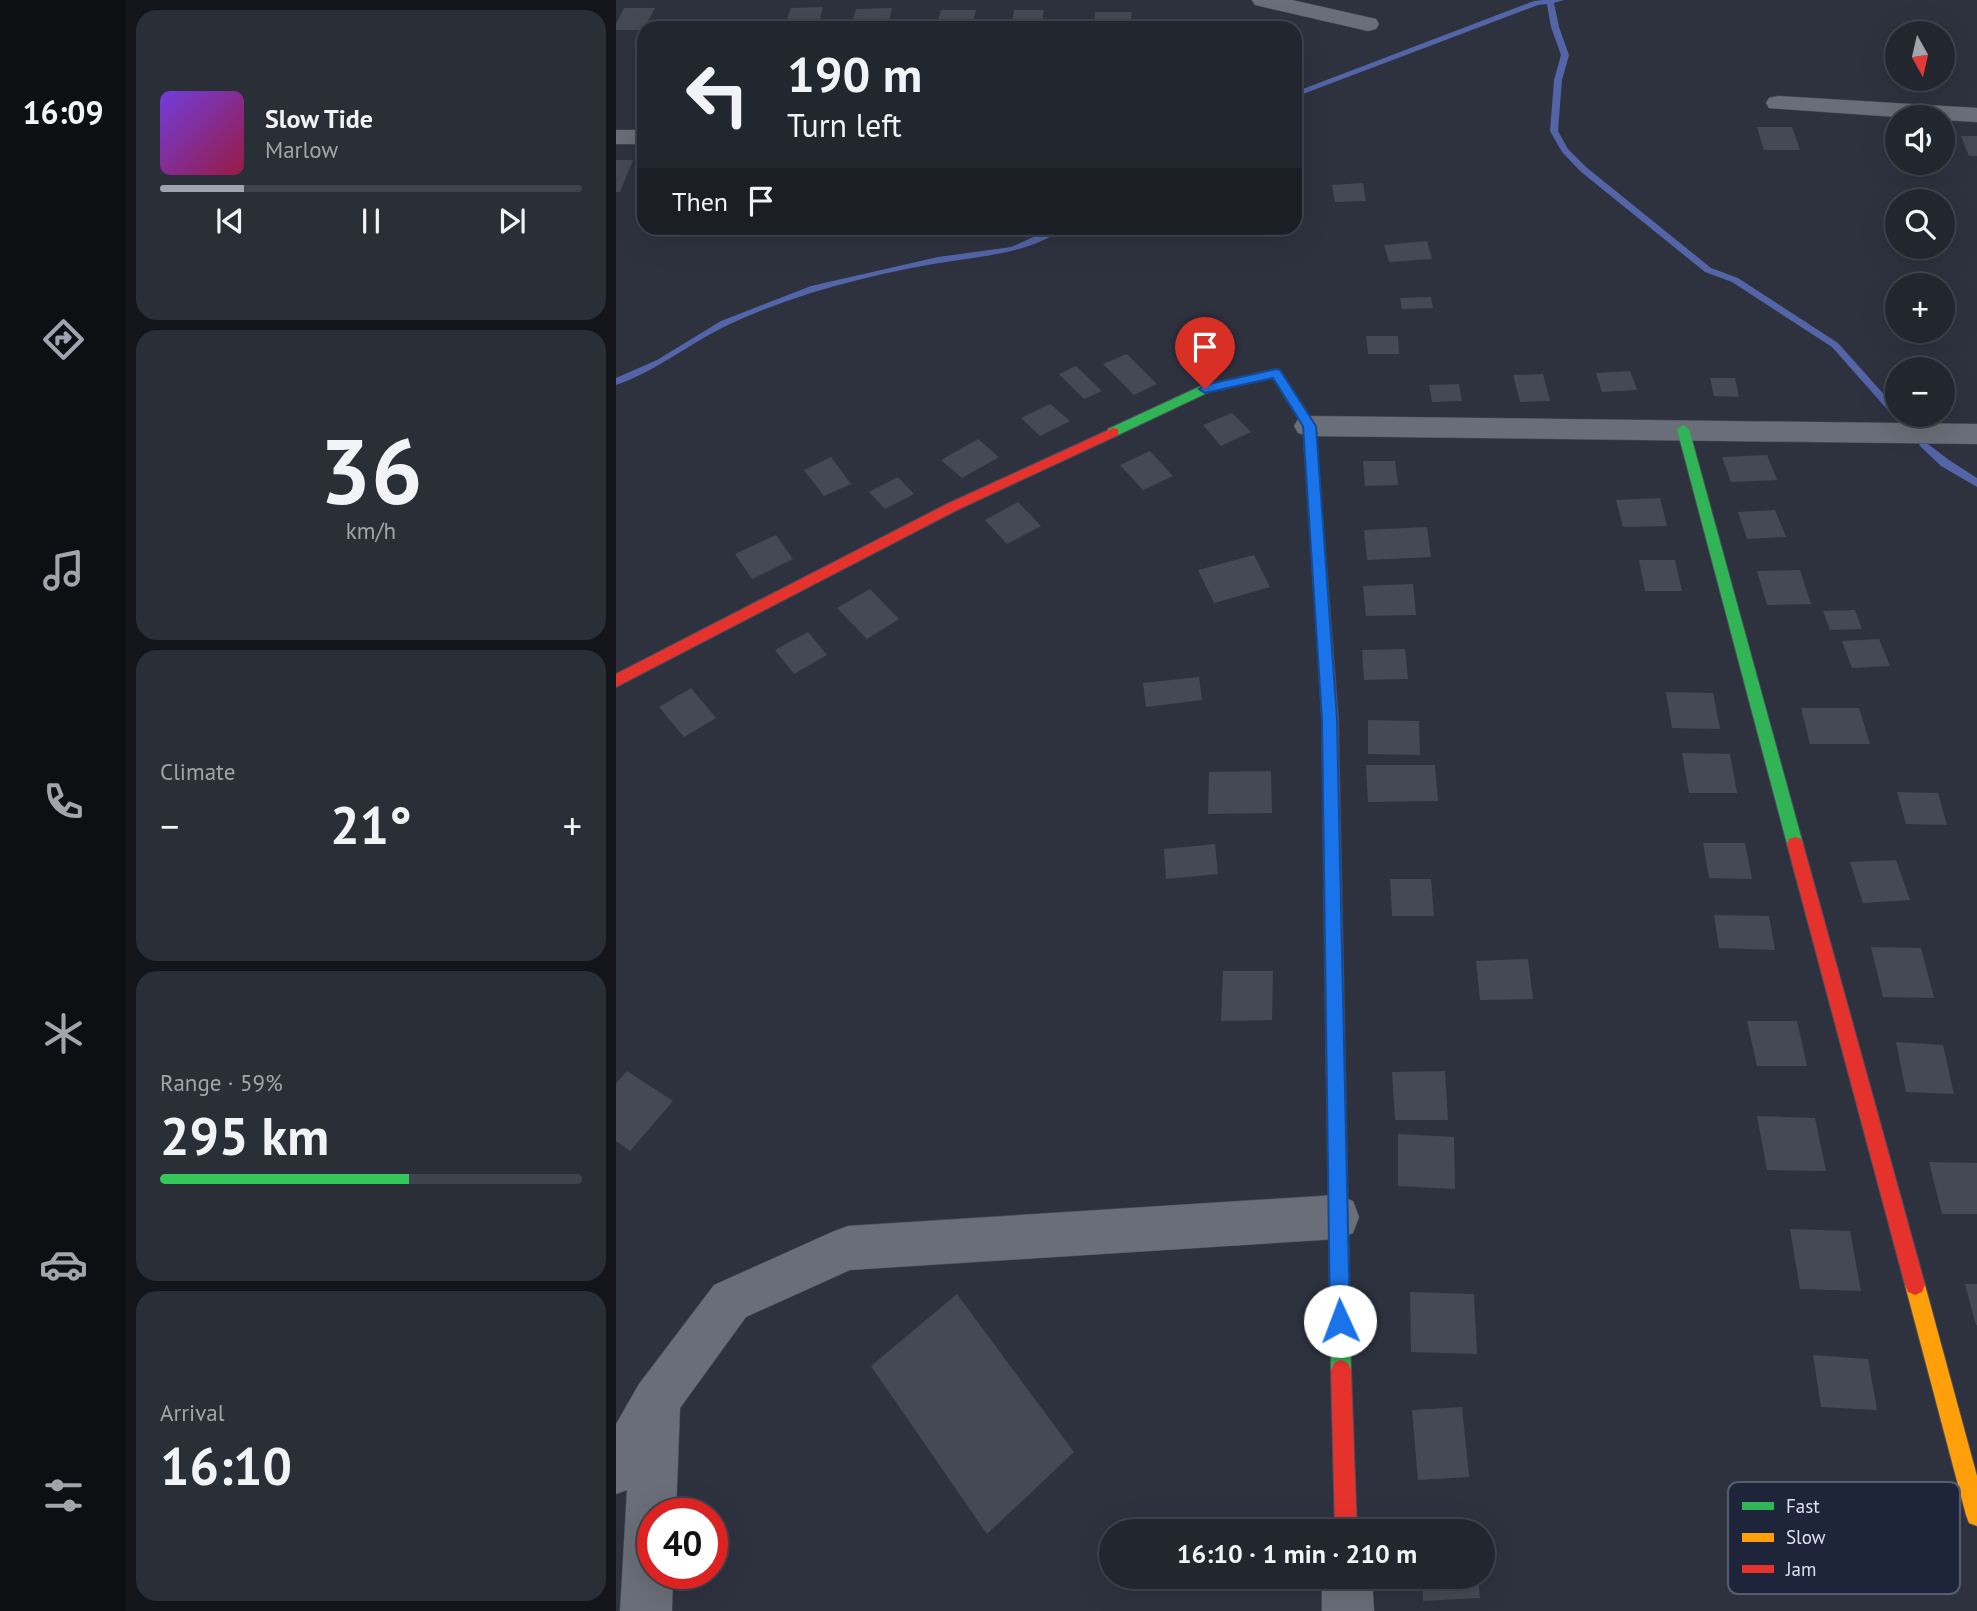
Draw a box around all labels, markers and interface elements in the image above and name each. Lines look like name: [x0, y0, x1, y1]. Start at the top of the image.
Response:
north arrow: [1885, 21, 1955, 91]
map controls: [1885, 21, 1955, 427]
text: 190 m: [787, 42, 922, 106]
icon: left: [672, 49, 763, 140]
text: 16:09: [22, 91, 104, 133]
text: Slow Tide: [265, 102, 373, 135]
text: Turn left: [787, 104, 902, 146]
button: sound: [1885, 105, 1955, 175]
text: Marlow: [265, 135, 338, 164]
icon: arrive: [742, 182, 780, 220]
text: Then: [672, 185, 728, 218]
button: search: [1885, 189, 1955, 259]
icon: previous: [211, 202, 249, 240]
icon: pause: [352, 202, 390, 240]
icon: next: [493, 202, 531, 240]
button: +: [1885, 273, 1955, 343]
icon: directions: [39, 315, 88, 364]
pin: [1175, 317, 1235, 389]
icon: arrive: [1186, 328, 1224, 366]
button: −: [1885, 357, 1955, 427]
text: 36: [319, 411, 423, 529]
text: km/h: [346, 516, 396, 545]
icon: music: [39, 546, 88, 595]
text: Climate: [160, 757, 235, 786]
icon: phone: [39, 777, 88, 826]
text: 21°: [330, 791, 412, 858]
text: −: [160, 801, 179, 850]
text: +: [563, 801, 582, 850]
icon: climate: [39, 1009, 88, 1058]
text: Range · 59%: [160, 1068, 283, 1097]
text: 295 km: [160, 1102, 329, 1169]
icon: car: [39, 1240, 88, 1289]
position arrow: [1303, 1284, 1377, 1358]
text: Arrival: [160, 1398, 224, 1427]
text: 16:10: [160, 1432, 292, 1499]
icon: filters: [39, 1471, 88, 1520]
legend: [1728, 1482, 1960, 1594]
text: Fast: [1786, 1494, 1820, 1518]
speed limit sign: 40: [637, 1498, 728, 1589]
text: Slow: [1786, 1525, 1826, 1549]
text: 16:10 · 1 min · 210 m: [1177, 1537, 1417, 1570]
text: Jam: [1785, 1557, 1816, 1581]

